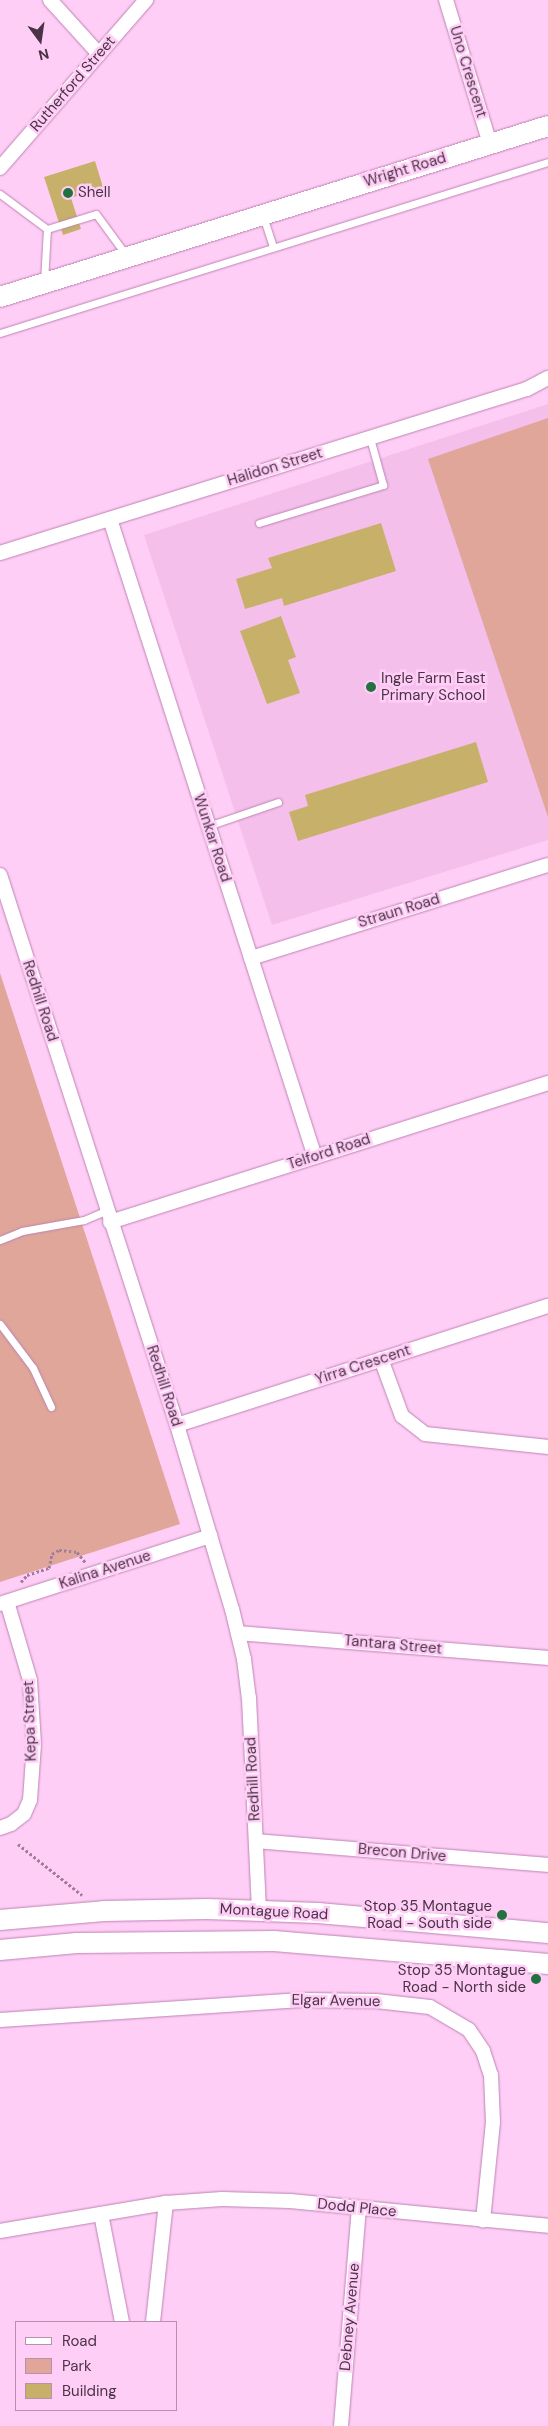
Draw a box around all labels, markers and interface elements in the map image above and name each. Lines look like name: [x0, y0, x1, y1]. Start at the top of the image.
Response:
north arrow: [15, 15, 65, 65]
street label: Uno Crescent: [446, 24, 490, 120]
street label: Rutherford Street: [27, 32, 119, 136]
text: N: [36, 45, 51, 65]
street label: Wright Road: [362, 149, 448, 191]
place label: Shell: [78, 184, 111, 202]
marker: Shell: [62, 187, 74, 199]
street label: Halidon Street: [225, 444, 325, 490]
place label: Ingle Farm East Primary School: [381, 669, 486, 704]
marker: Ingle Farm East Primary School: [365, 681, 377, 693]
street label: Wunkar Road: [189, 792, 235, 884]
street label: Straun Road: [356, 890, 442, 932]
street label: Redhill Road: [18, 958, 62, 1044]
street label: Telford Road: [285, 1130, 373, 1174]
street label: Yirra Crescent: [313, 1341, 413, 1389]
street label: Redhill Road: [142, 1343, 186, 1429]
street label: Kalina Avenue: [57, 1547, 153, 1593]
street label: Tantara Street: [343, 1632, 443, 1658]
street label: Kepa Street: [20, 1680, 40, 1762]
street label: Redhill Road: [242, 1736, 264, 1822]
street label: Brecon Drive: [357, 1840, 447, 1866]
place label: Stop 35 Montague Road - South side: [364, 1897, 492, 1932]
street label: Montague Road: [219, 1900, 329, 1924]
marker: Stop 35 Montague Road - South side: [496, 1909, 508, 1921]
place label: Stop 35 Montague Road - North side: [398, 1961, 526, 1996]
marker: Stop 35 Montague Road - North side: [530, 1973, 542, 1985]
street label: Elgar Avenue: [291, 1991, 381, 2011]
street label: Dodd Place: [317, 2195, 397, 2221]
street label: Debney Avenue: [336, 2262, 364, 2372]
legend: [15, 2321, 178, 2411]
text: Road: [62, 2331, 97, 2351]
text: Park: [62, 2356, 92, 2376]
text: Building: [62, 2381, 117, 2401]

